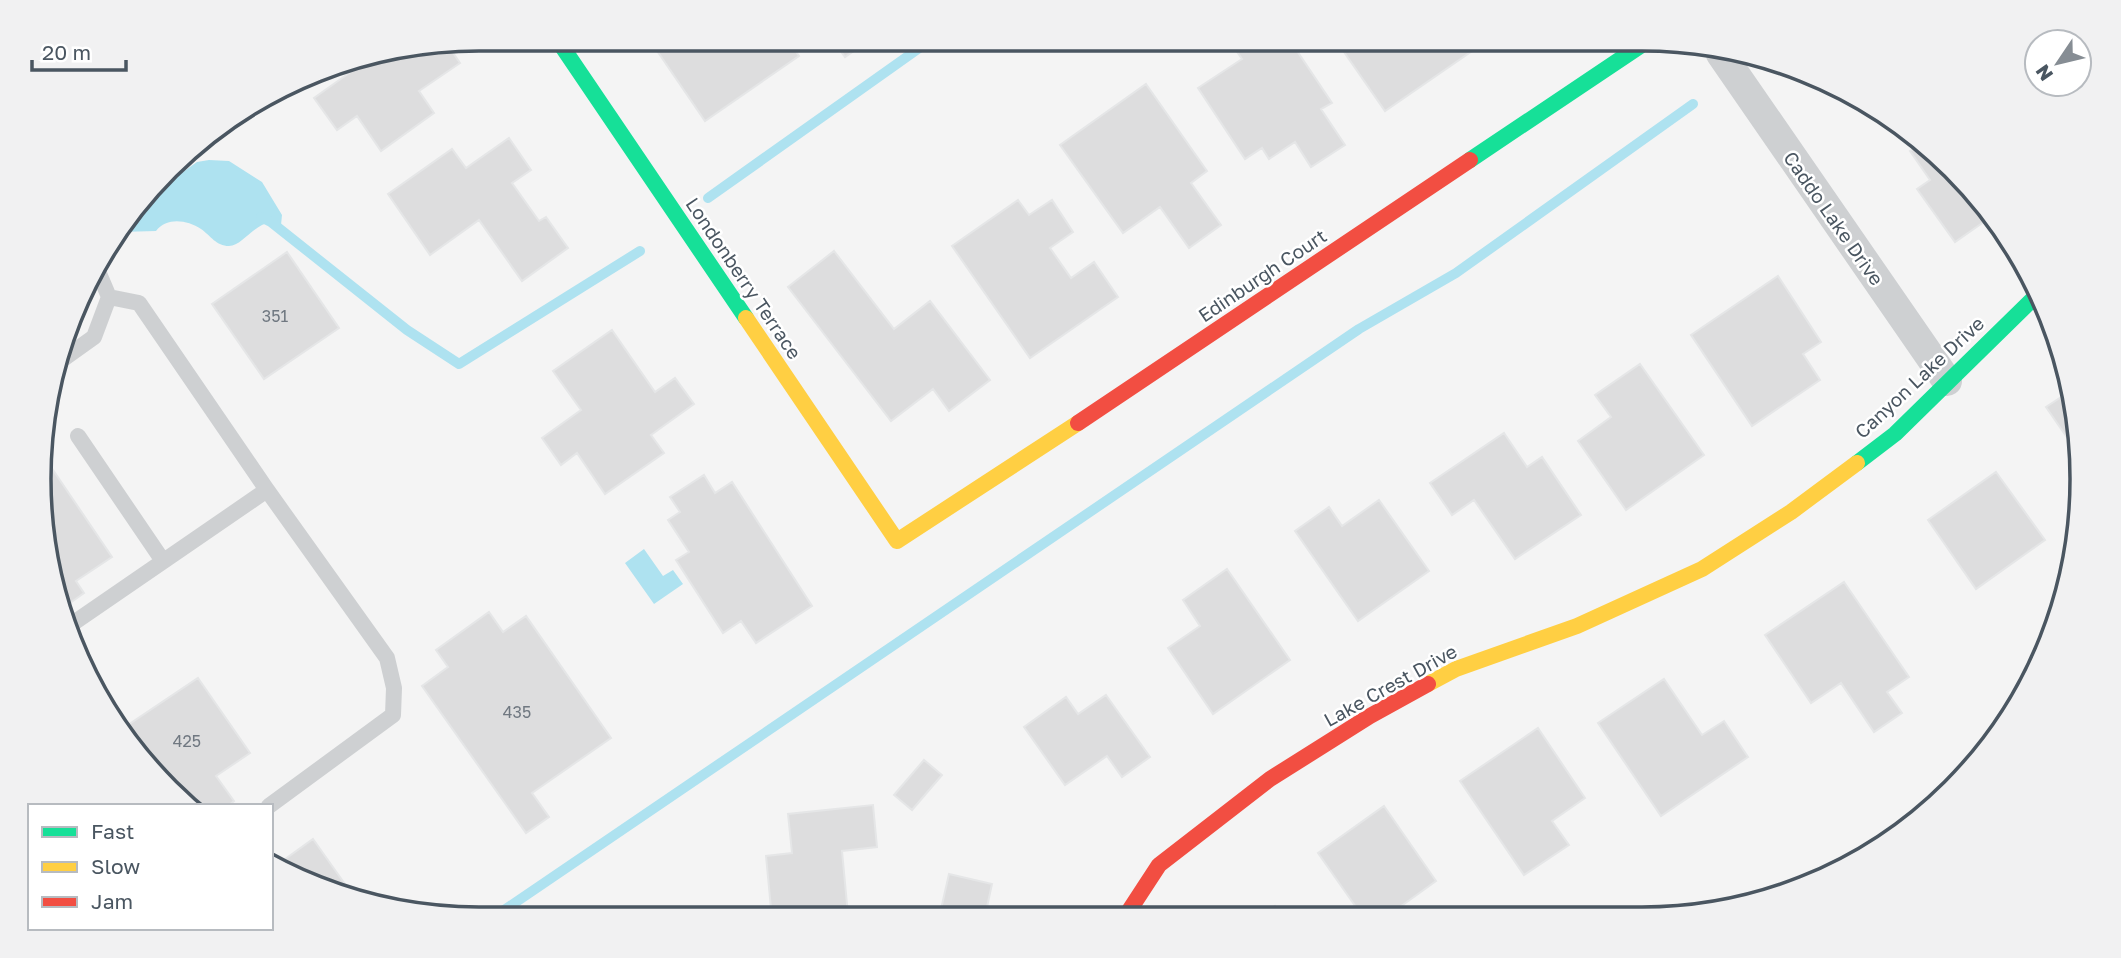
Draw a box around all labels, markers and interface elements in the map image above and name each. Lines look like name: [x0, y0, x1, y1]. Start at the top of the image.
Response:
scale bar: [32, 28, 126, 72]
north arrow: [2023, 28, 2093, 98]
text: 20 m: [42, 39, 91, 65]
text: N: [2030, 61, 2057, 86]
street label: Caddo Lake Drive: [1779, 147, 1889, 289]
street label: Londonberry Terrace: [681, 193, 807, 363]
street label: Edinburgh Court: [1194, 224, 1330, 326]
house number: 351: [262, 306, 288, 326]
street label: Canyon Lake Drive: [1850, 311, 1988, 443]
street label: Lake Crest Drive: [1319, 639, 1461, 731]
house number: 435: [503, 702, 531, 722]
house number: 425: [173, 731, 201, 751]
legend: [28, 804, 273, 930]
text: Fast: [91, 818, 134, 844]
text: Slow: [91, 853, 140, 879]
text: Jam: [91, 888, 133, 914]

